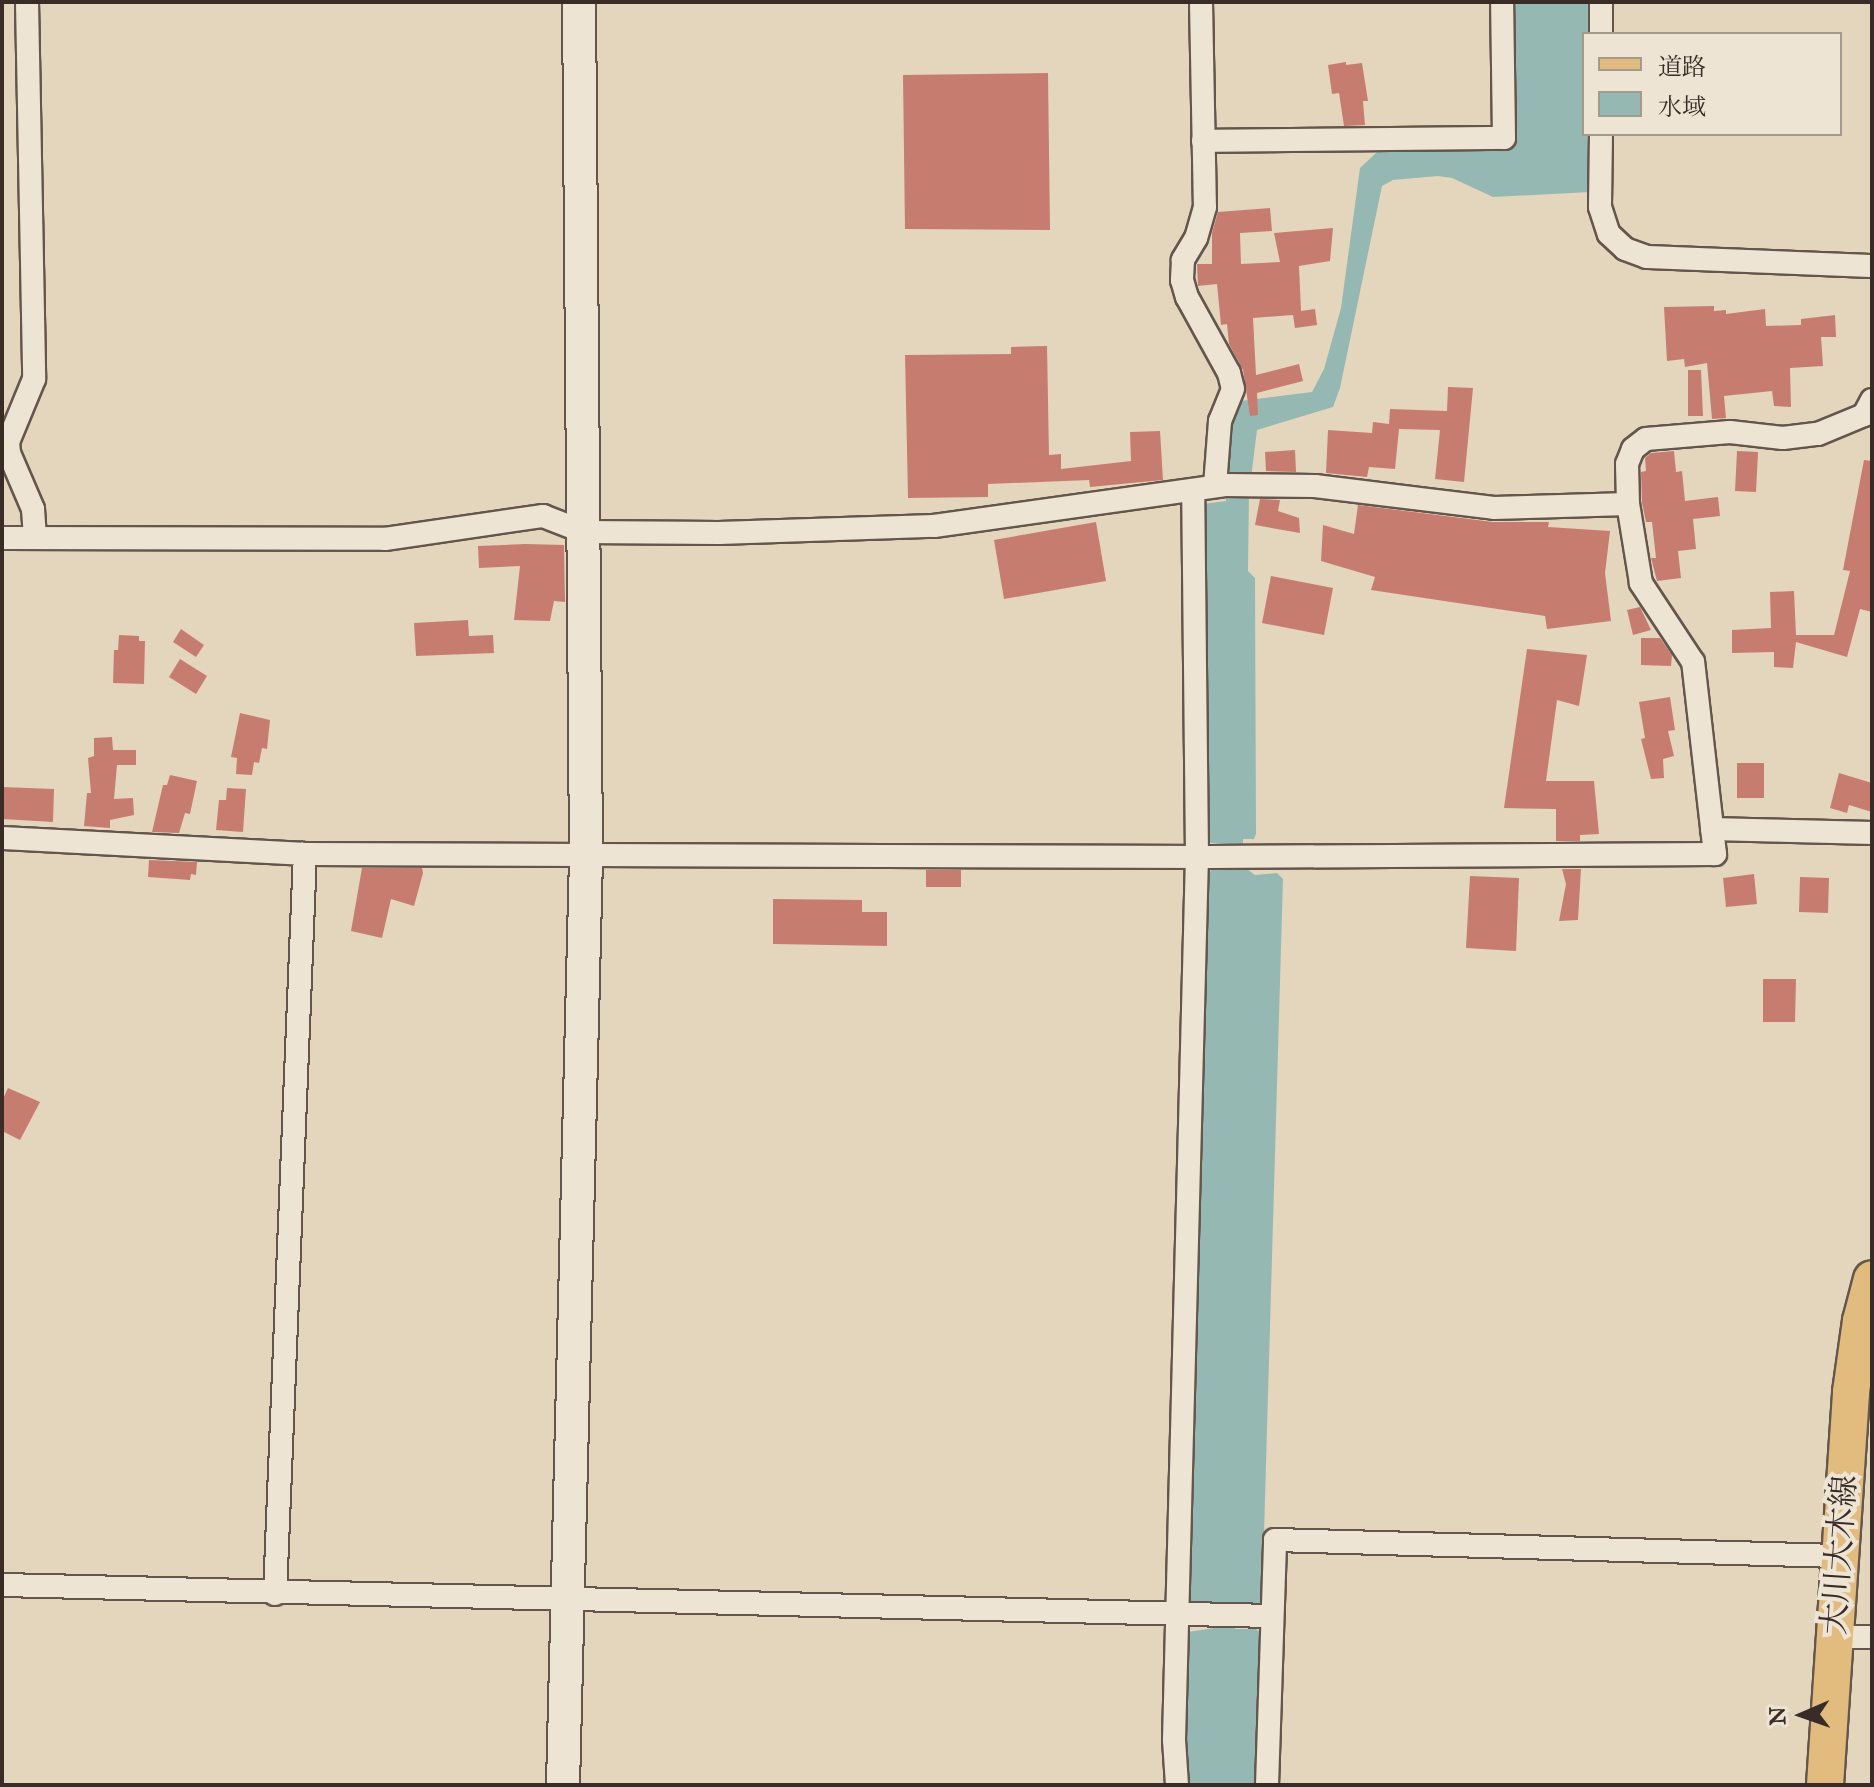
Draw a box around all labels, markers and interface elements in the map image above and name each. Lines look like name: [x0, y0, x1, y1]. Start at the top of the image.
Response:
legend: [1582, 32, 1842, 136]
text: 道路: [1658, 52, 1706, 82]
text: 水域: [1658, 92, 1706, 122]
street label: 大川大木線: [1815, 1474, 1865, 1636]
north arrow: [1762, 1675, 1842, 1755]
text: N: [1764, 1706, 1791, 1726]

